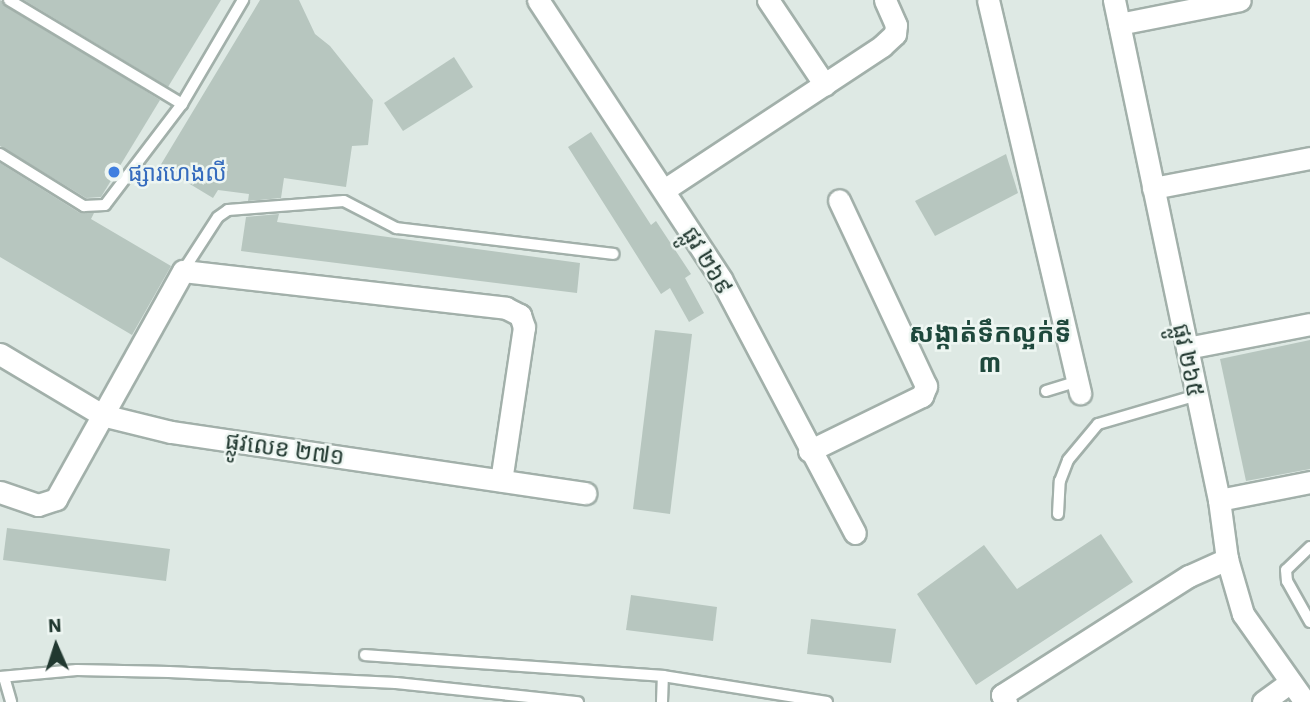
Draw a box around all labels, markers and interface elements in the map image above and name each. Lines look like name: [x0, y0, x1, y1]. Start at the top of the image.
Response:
place label: ផ្សារហេងលី: [128, 158, 227, 186]
marker: ផ្សារហេងលី: [106, 164, 122, 180]
street label: ផ្លូវ ២៦៩: [677, 221, 739, 299]
district label: សង្កាត់ទឹកល្អក់ទី ៣: [909, 317, 1071, 378]
street label: ផ្លូវ ២៦៥: [1168, 321, 1210, 399]
street label: ផ្លូវលេខ ២៧១: [224, 426, 346, 470]
north arrow: [21, 611, 91, 681]
text: N: [47, 613, 62, 637]

